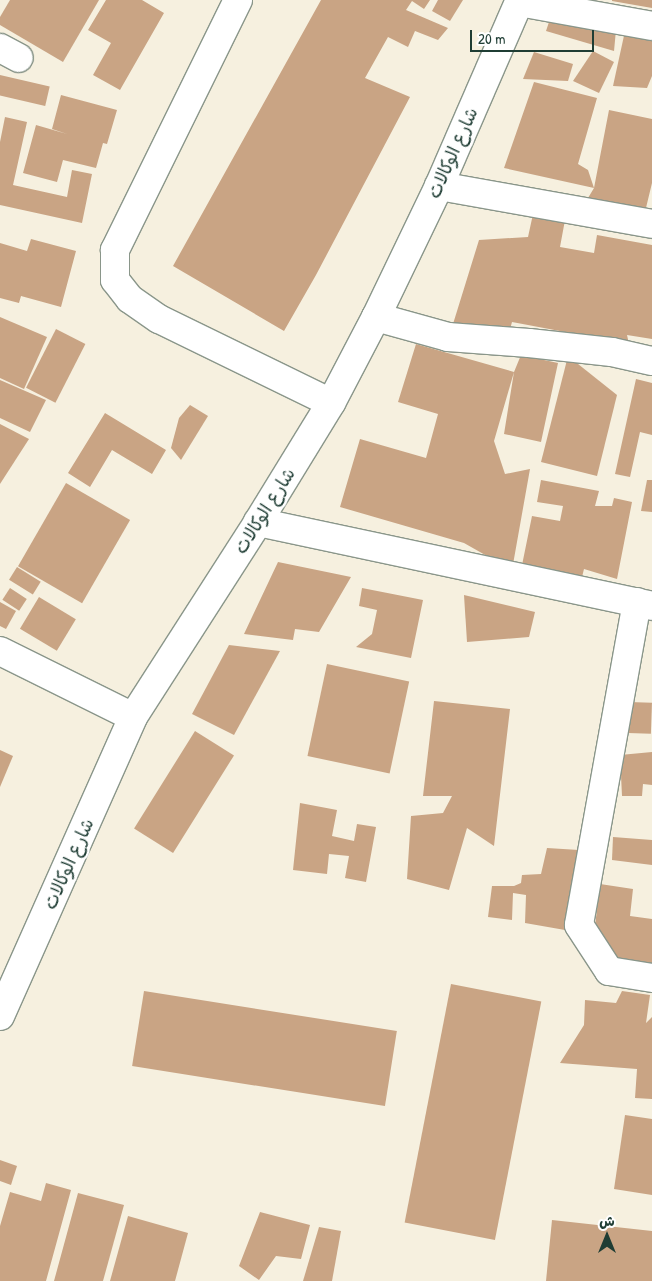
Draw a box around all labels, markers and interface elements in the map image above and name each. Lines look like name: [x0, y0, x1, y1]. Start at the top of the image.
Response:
scale bar: [472, 20, 596, 52]
text: 20 m: [478, 28, 505, 49]
street label: شارع الوكالات: [423, 104, 483, 202]
street label: شارع الوكالات: [230, 464, 300, 558]
street label: شارع الوكالات: [39, 815, 99, 913]
north arrow: [582, 1211, 632, 1261]
text: ش: [599, 1211, 615, 1230]

